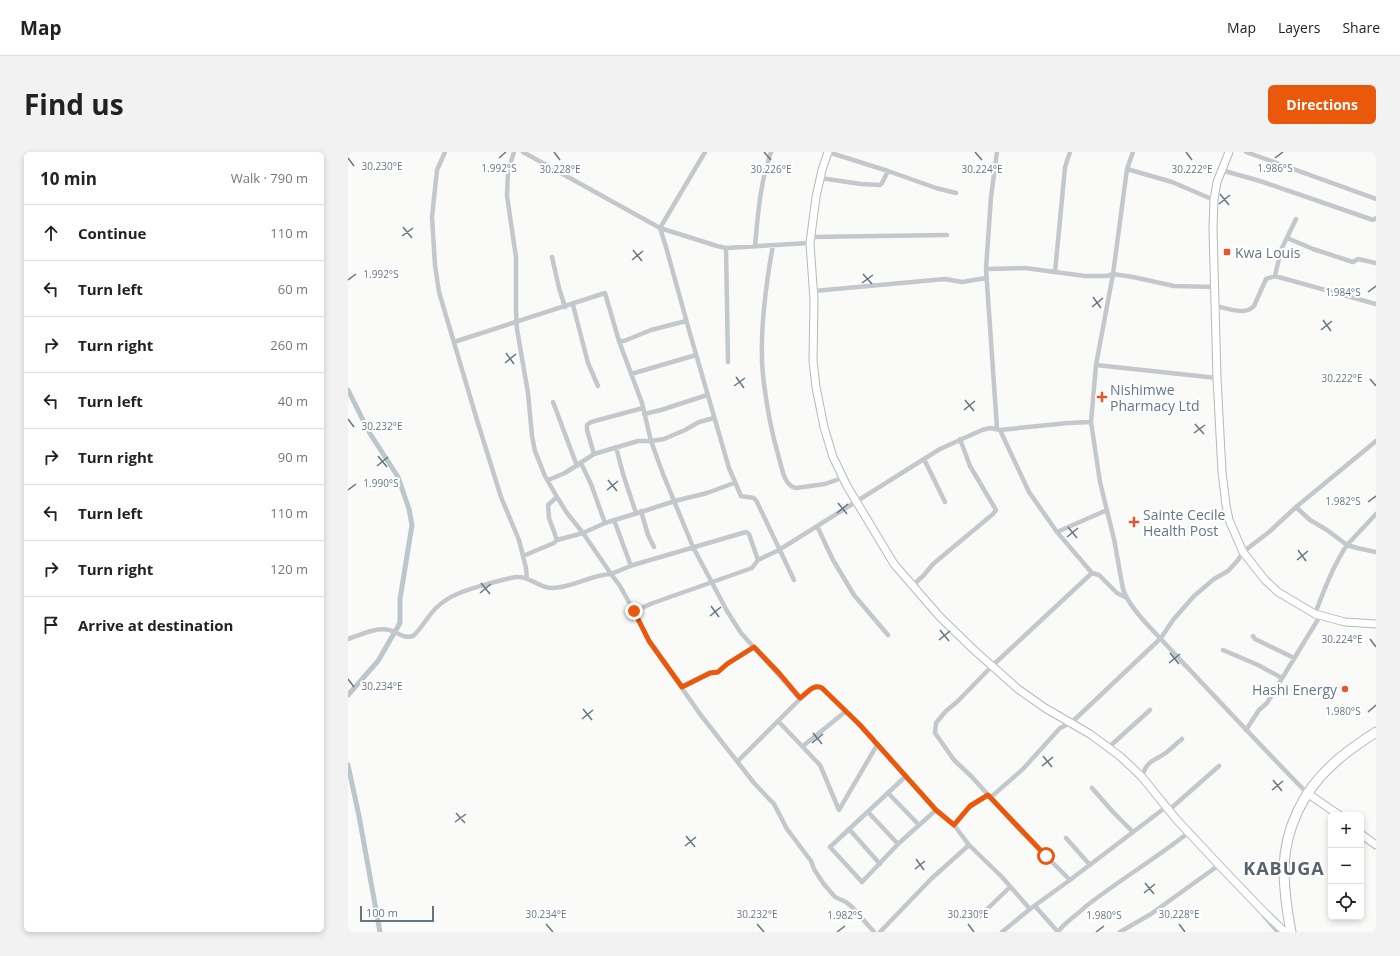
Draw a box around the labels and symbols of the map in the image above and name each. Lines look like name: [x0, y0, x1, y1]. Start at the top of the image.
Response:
text: 30.230°E: [361, 159, 403, 173]
text: 1.992°S: [481, 161, 517, 175]
text: 1.986°S: [1257, 161, 1293, 175]
text: 30.228°E: [539, 162, 581, 176]
text: 30.226°E: [750, 162, 792, 176]
text: 30.224°E: [961, 162, 1003, 176]
text: 30.222°E: [1171, 162, 1213, 176]
place label: Kwa Louis: [1235, 243, 1301, 262]
marker: Kwa Louis: [1222, 247, 1232, 257]
text: 1.992°S: [363, 267, 399, 281]
text: 1.984°S: [1325, 285, 1361, 299]
text: 30.222°E: [1321, 371, 1363, 385]
place label: Nishimwe Pharmacy Ltd: [1110, 380, 1199, 415]
marker: Nishimwe Pharmacy Ltd: [1097, 392, 1107, 402]
text: 30.232°E: [361, 419, 403, 433]
text: 1.990°S: [363, 476, 399, 490]
text: 1.982°S: [1325, 494, 1361, 508]
place label: Sainte Cecile Health Post: [1143, 505, 1226, 540]
marker: Sainte Cecile Health Post: [1128, 516, 1140, 528]
route end: [625, 602, 643, 620]
text: 30.224°E: [1321, 632, 1363, 646]
text: 30.234°E: [361, 679, 403, 693]
place label: Hashi Energy: [1252, 680, 1338, 699]
marker: Hashi Energy: [1340, 684, 1350, 694]
text: 1.980°S: [1325, 704, 1361, 718]
route start: [1037, 847, 1055, 865]
district label: KABUGA: [1243, 856, 1325, 880]
scale bar: [360, 904, 434, 923]
text: 30.234°E: [525, 907, 567, 921]
text: 30.232°E: [736, 907, 778, 921]
text: 30.230°E: [947, 907, 989, 921]
text: 30.228°E: [1158, 907, 1200, 921]
text: 1.982°S: [827, 908, 863, 922]
text: 1.980°S: [1086, 908, 1122, 922]

